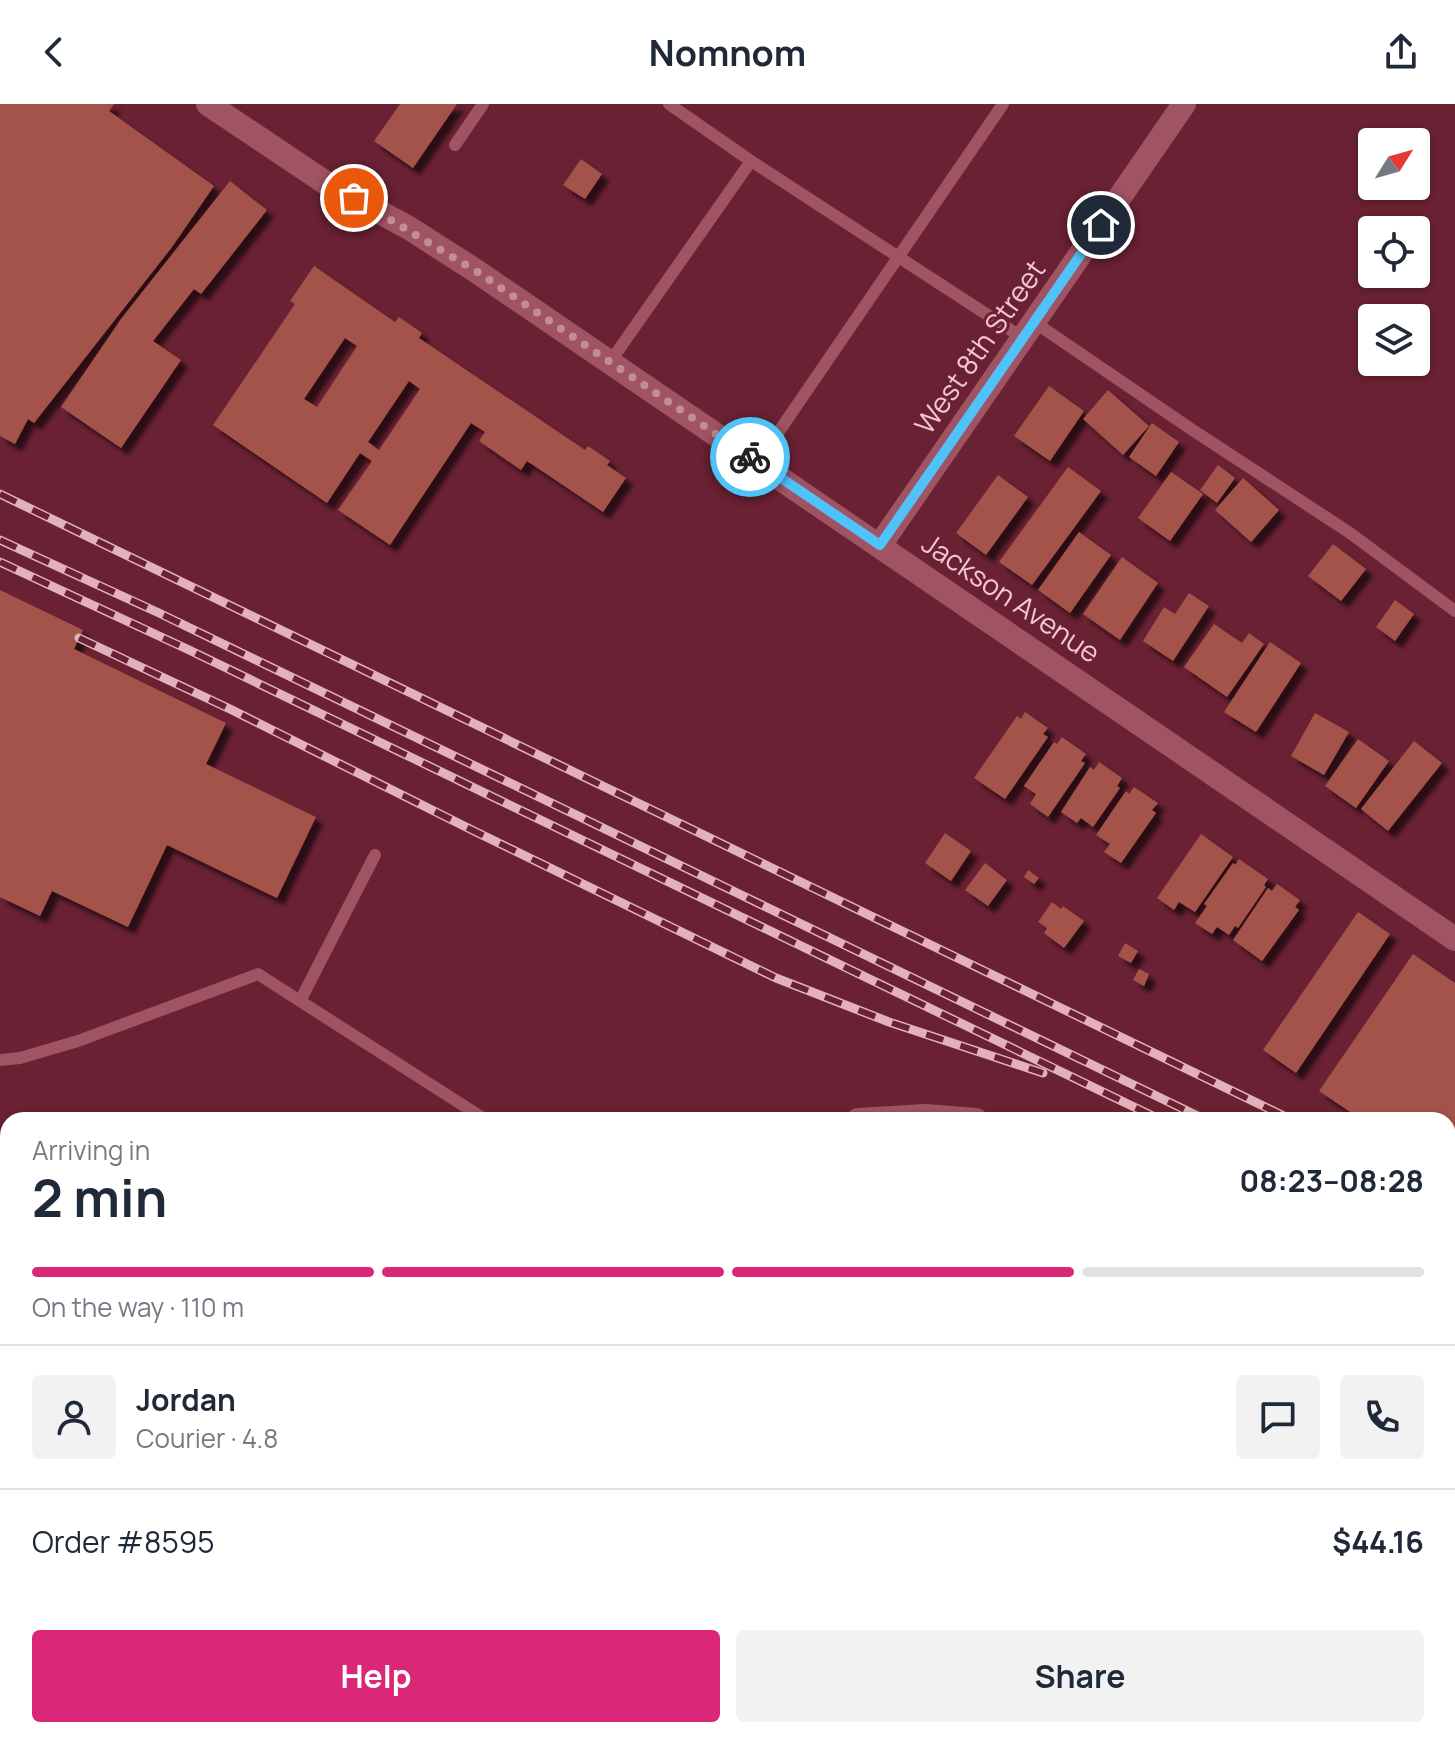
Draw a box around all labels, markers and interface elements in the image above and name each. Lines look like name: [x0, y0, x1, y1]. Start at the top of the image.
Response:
text: Nomnom: [649, 28, 806, 77]
icon: back: [32, 30, 76, 74]
icon: share: [1379, 30, 1423, 74]
north arrow: [1358, 128, 1430, 200]
map controls: [1358, 128, 1430, 376]
pin: [320, 164, 388, 232]
icon: bag: [332, 176, 376, 220]
pin: [1067, 191, 1135, 259]
icon: home: [1079, 203, 1123, 247]
button: locate: [1358, 216, 1430, 288]
street label: West 8th Street: [905, 252, 1053, 441]
button: layers: [1358, 304, 1430, 376]
courier: [710, 417, 790, 497]
icon: bike: [728, 435, 772, 479]
street label: Jackson Avenue: [915, 524, 1108, 671]
text: Arriving in: [32, 1132, 150, 1168]
text: 08:23–08:28: [1239, 1160, 1424, 1201]
text: 2 min: [32, 1162, 167, 1233]
text: On the way · 110 m: [32, 1289, 244, 1325]
button: person: [32, 1375, 116, 1459]
button: chat: [1236, 1375, 1320, 1459]
button: phone: [1340, 1375, 1424, 1459]
text: Jordan: [136, 1379, 236, 1420]
text: Courier · 4.8: [136, 1420, 278, 1456]
text: Order #8595: [32, 1521, 215, 1562]
text: $44.16: [1332, 1521, 1424, 1562]
button: Help: [32, 1630, 720, 1722]
button: Share: [736, 1630, 1424, 1722]

